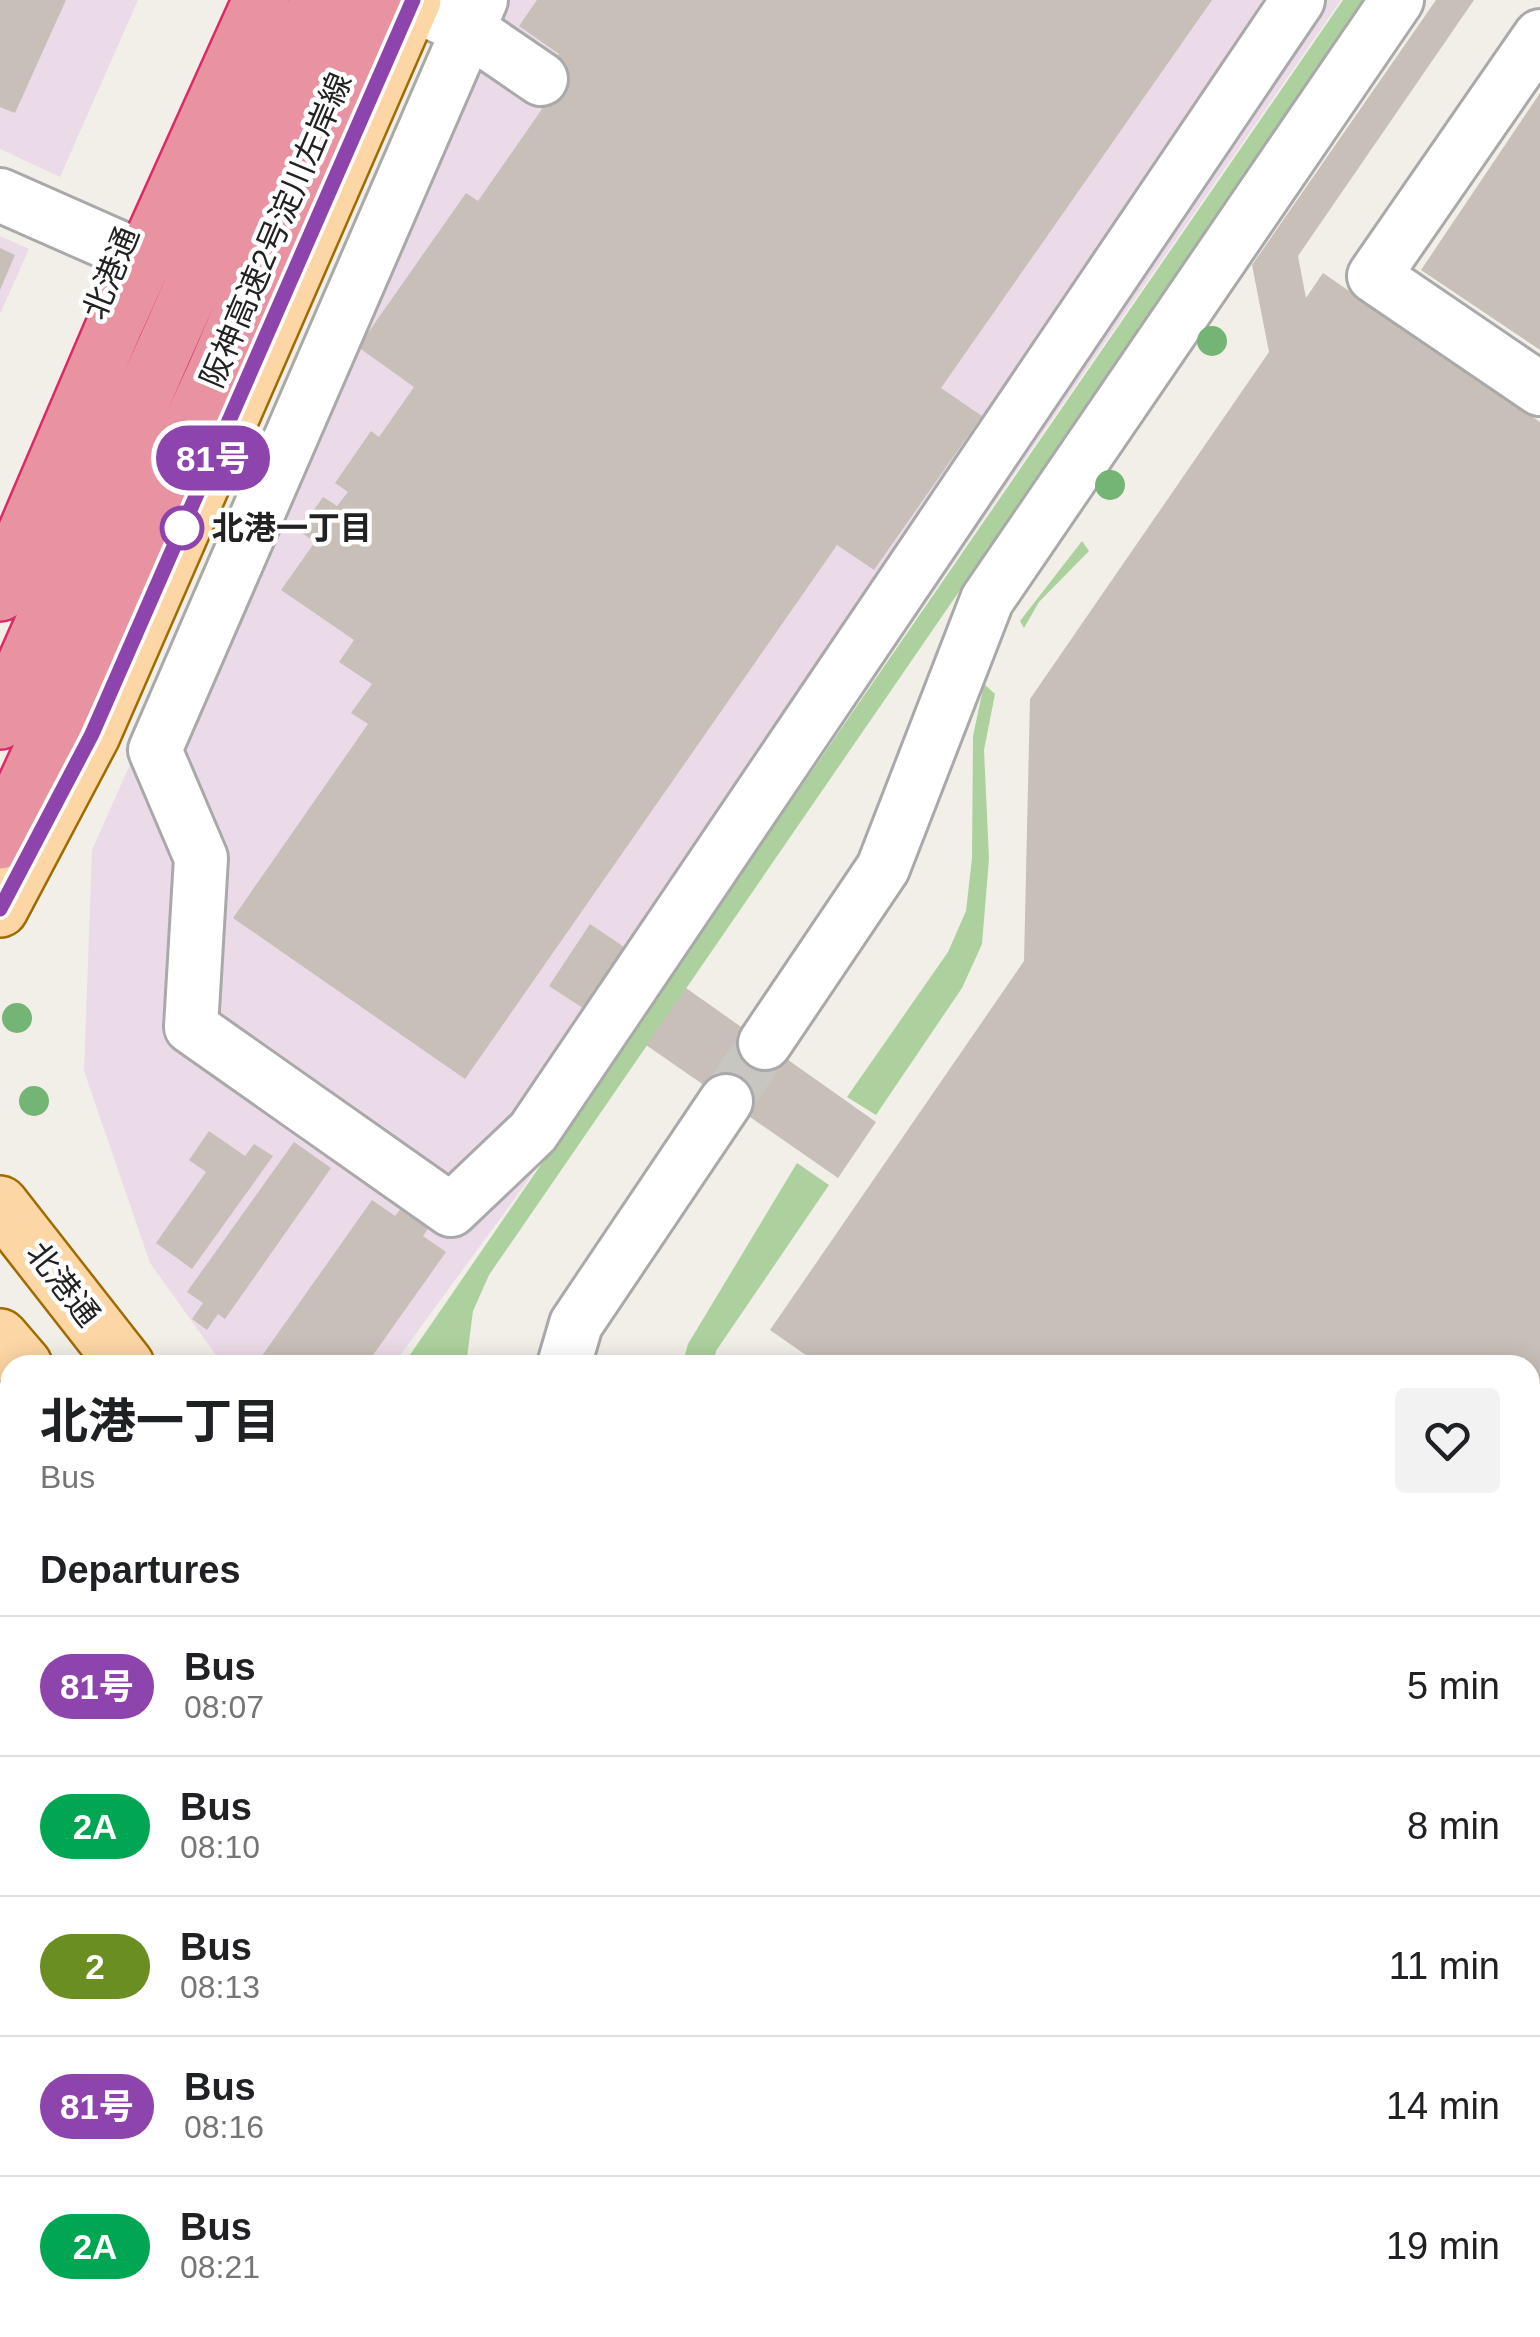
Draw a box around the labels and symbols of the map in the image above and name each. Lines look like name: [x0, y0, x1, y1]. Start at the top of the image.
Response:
street label: 阪神高速2号淀川左岸線: [193, 67, 359, 393]
street label: 北港通: [76, 222, 146, 324]
line badge: 81号: [156, 426, 270, 490]
marker: 北港一丁目: [161, 507, 203, 549]
place label: 北港一丁目: [212, 510, 372, 546]
street label: 北港通: [19, 1235, 107, 1333]

